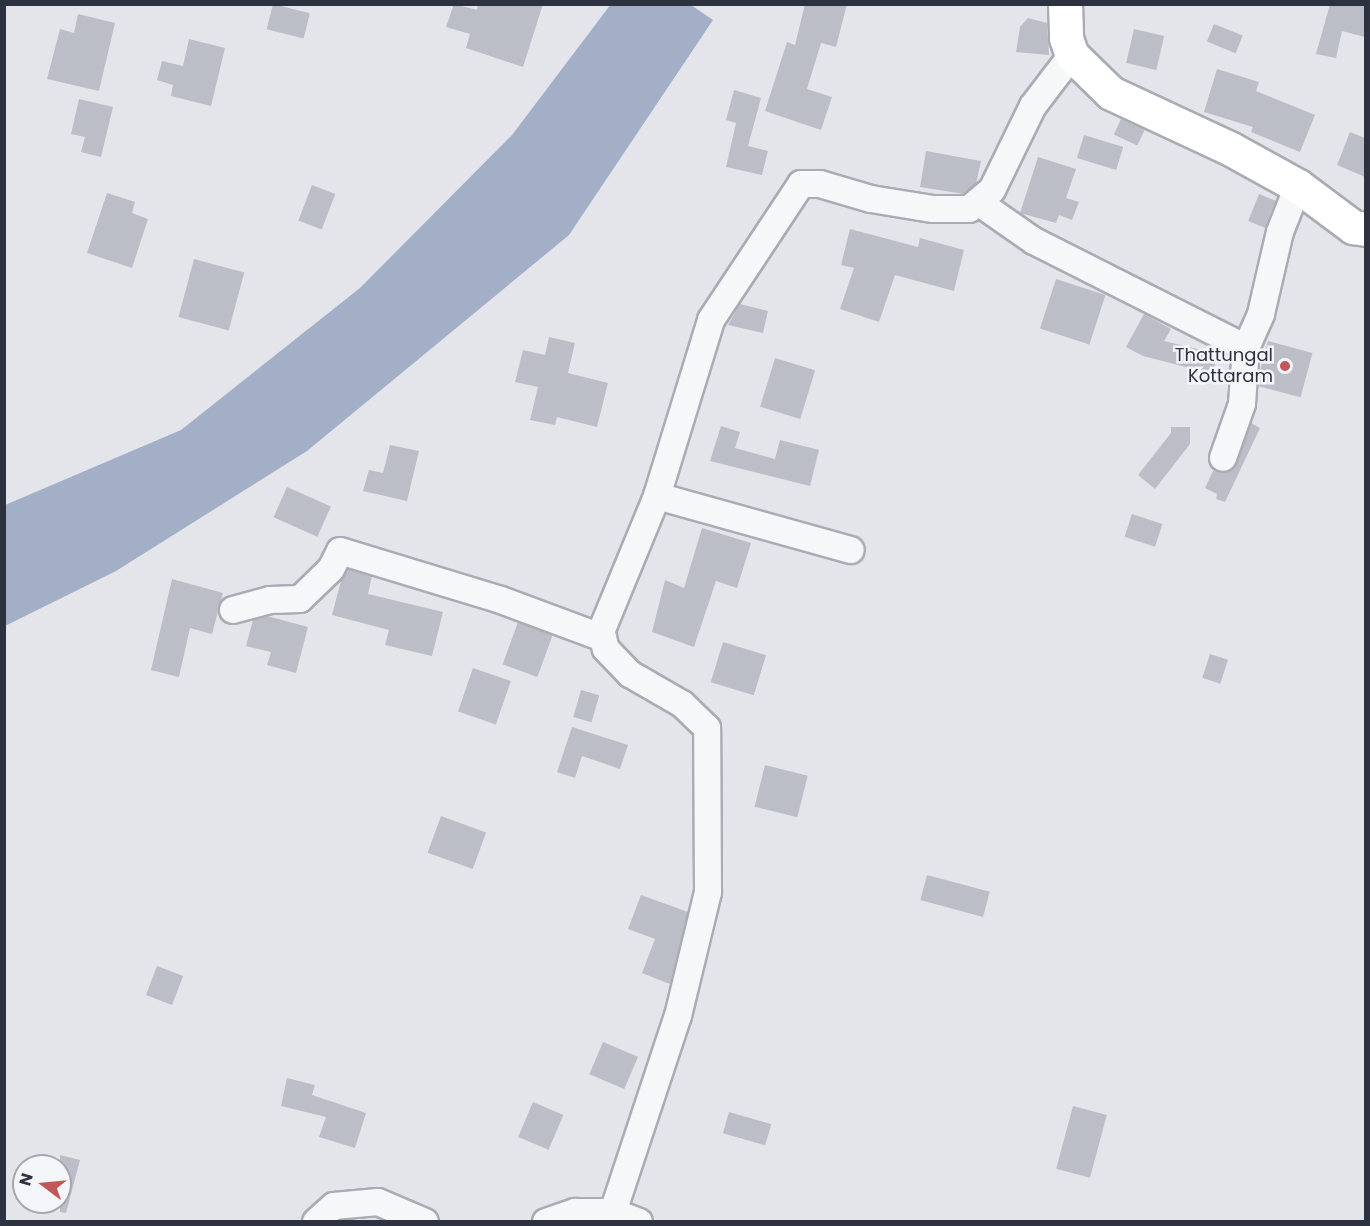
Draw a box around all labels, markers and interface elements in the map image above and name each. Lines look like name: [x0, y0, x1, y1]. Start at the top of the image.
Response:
place label: Thattungal Kottaram: [1175, 345, 1273, 388]
marker: Thattungal Kottaram: [1278, 359, 1292, 373]
north arrow: [12, 1154, 72, 1214]
text: N: [13, 1170, 39, 1188]

